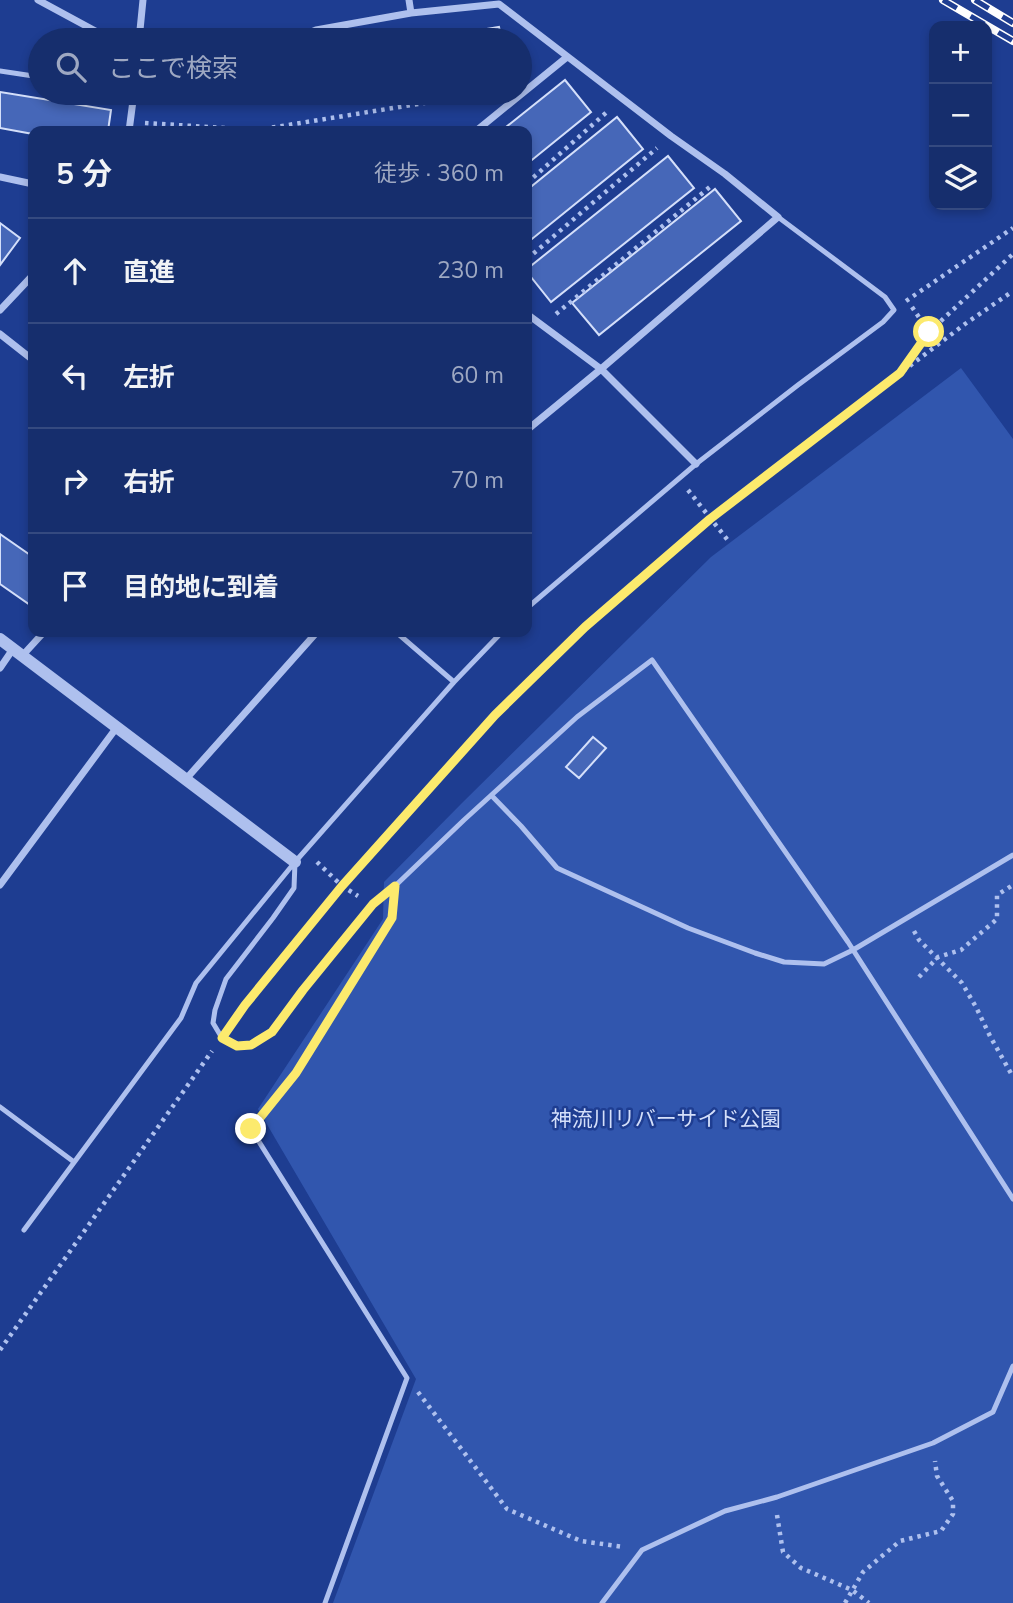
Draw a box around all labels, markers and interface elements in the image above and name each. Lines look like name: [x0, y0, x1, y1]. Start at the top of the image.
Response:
map controls: [929, 21, 992, 210]
button: +: [929, 21, 992, 84]
search box: [28, 28, 532, 105]
icon: search: [52, 48, 90, 86]
text: ここで検索: [108, 51, 238, 86]
button: −: [929, 84, 992, 147]
button: layers: [929, 147, 992, 210]
text: 5 分: [56, 154, 112, 195]
text: 徒歩 · 360 m: [374, 158, 504, 189]
icon: ahead: [56, 252, 94, 290]
text: 直進: [123, 255, 175, 290]
text: 230 m: [437, 255, 504, 286]
route start: [913, 316, 944, 347]
icon: left: [56, 357, 94, 395]
text: 左折: [123, 360, 175, 395]
text: 60 m: [451, 360, 504, 391]
icon: right: [56, 462, 94, 500]
text: 右折: [123, 465, 175, 500]
text: 70 m: [451, 465, 504, 496]
icon: arrive: [56, 567, 94, 605]
text: 目的地に到着: [123, 570, 279, 605]
park label: 神流川リバーサイド公園: [551, 1105, 781, 1133]
route end: [235, 1113, 266, 1144]

